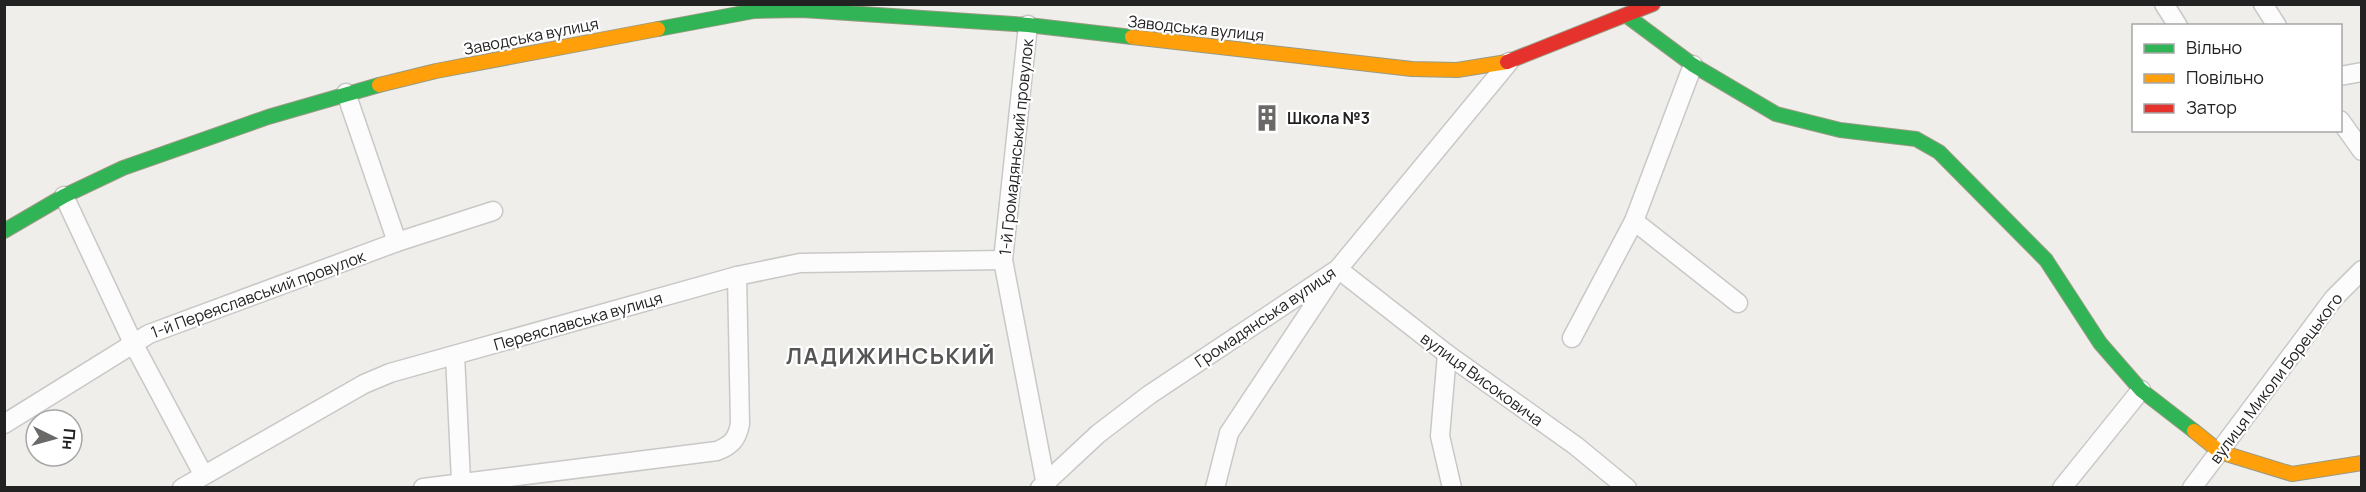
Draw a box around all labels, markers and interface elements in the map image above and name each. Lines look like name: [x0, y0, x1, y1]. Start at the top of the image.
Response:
street label: Заводська вулиця: [1127, 10, 1265, 46]
street label: Заводська вулиця: [462, 12, 600, 60]
legend: [2132, 24, 2342, 132]
text: Вільно: [2186, 35, 2242, 59]
street label: 1-й Громадянський провулок: [994, 36, 1038, 256]
text: Повільно: [2186, 65, 2264, 89]
text: Затор: [2186, 95, 2237, 119]
building icon: Школа №3: [1252, 103, 1282, 133]
place label: Школа №3: [1287, 107, 1370, 129]
street label: 1-й Переяславський провулок: [148, 245, 369, 343]
street label: Громадянська вулиця: [1190, 262, 1340, 372]
street label: Переяславська вулиця: [491, 286, 665, 356]
street label: вулиця Миколи Борецького: [2204, 288, 2348, 468]
street label: вулиця Високовича: [1416, 327, 1548, 431]
district label: ЛАДИЖИНСЬКИЙ: [786, 341, 996, 371]
north arrow: [24, 408, 84, 468]
text: Пн: [57, 428, 81, 451]

